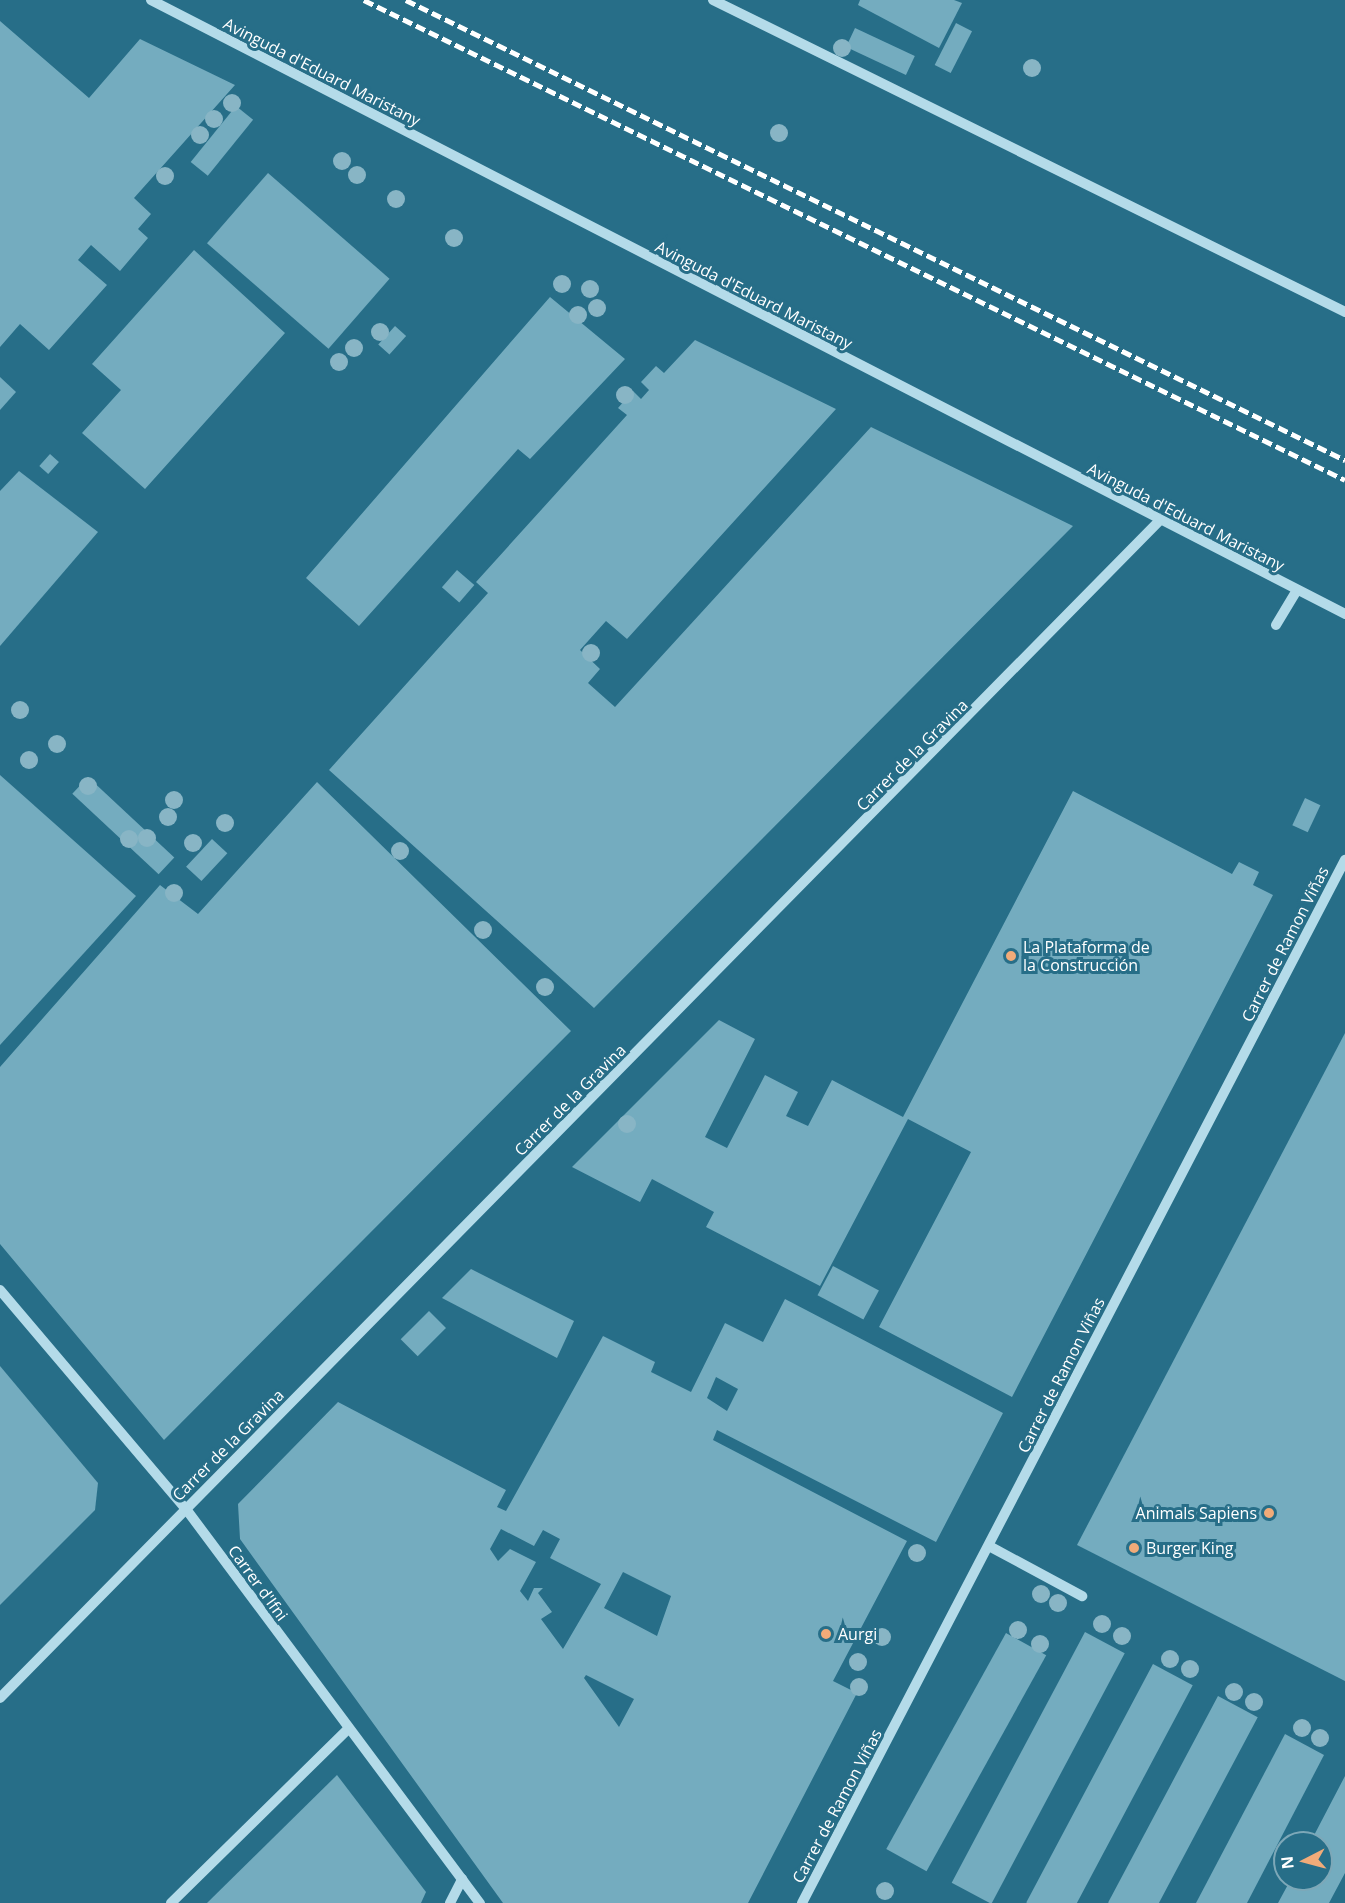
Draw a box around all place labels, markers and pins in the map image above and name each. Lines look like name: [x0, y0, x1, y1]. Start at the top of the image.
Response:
place label: La Plataforma de la Construcción: [1023, 937, 1150, 975]
marker: La Plataforma de la Construcción: [1004, 949, 1018, 963]
place label: Animals Sapiens: [1136, 1503, 1257, 1523]
marker: Animals Sapiens: [1262, 1506, 1276, 1520]
place label: Burger King: [1146, 1538, 1233, 1558]
marker: Burger King: [1127, 1541, 1141, 1555]
place label: Aurgi: [838, 1624, 877, 1644]
marker: Aurgi: [819, 1627, 833, 1641]

